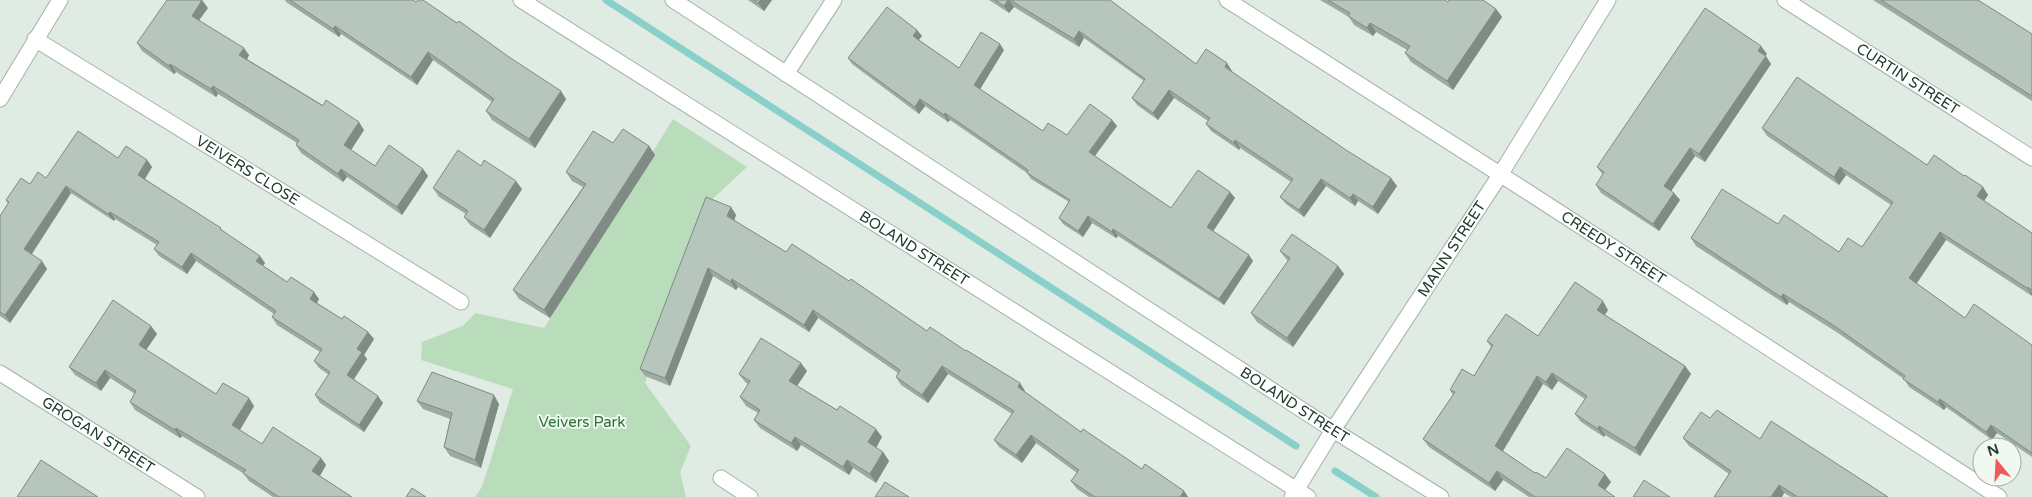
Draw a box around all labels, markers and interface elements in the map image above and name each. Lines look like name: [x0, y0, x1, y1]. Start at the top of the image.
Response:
street label: CURTIN STREET: [1853, 39, 1963, 118]
street label: VEIVERS CLOSE: [193, 132, 303, 209]
street label: MANN STREET: [1414, 198, 1489, 300]
street label: BOLAND STREET: [856, 207, 972, 290]
street label: CREEDY STREET: [1558, 207, 1669, 288]
street label: BOLAND STREET: [1237, 363, 1353, 447]
street label: GROGAN STREET: [39, 393, 158, 477]
park label: Veivers Park: [538, 413, 626, 431]
north arrow: [1972, 437, 2022, 487]
text: N: [1985, 440, 2001, 460]

